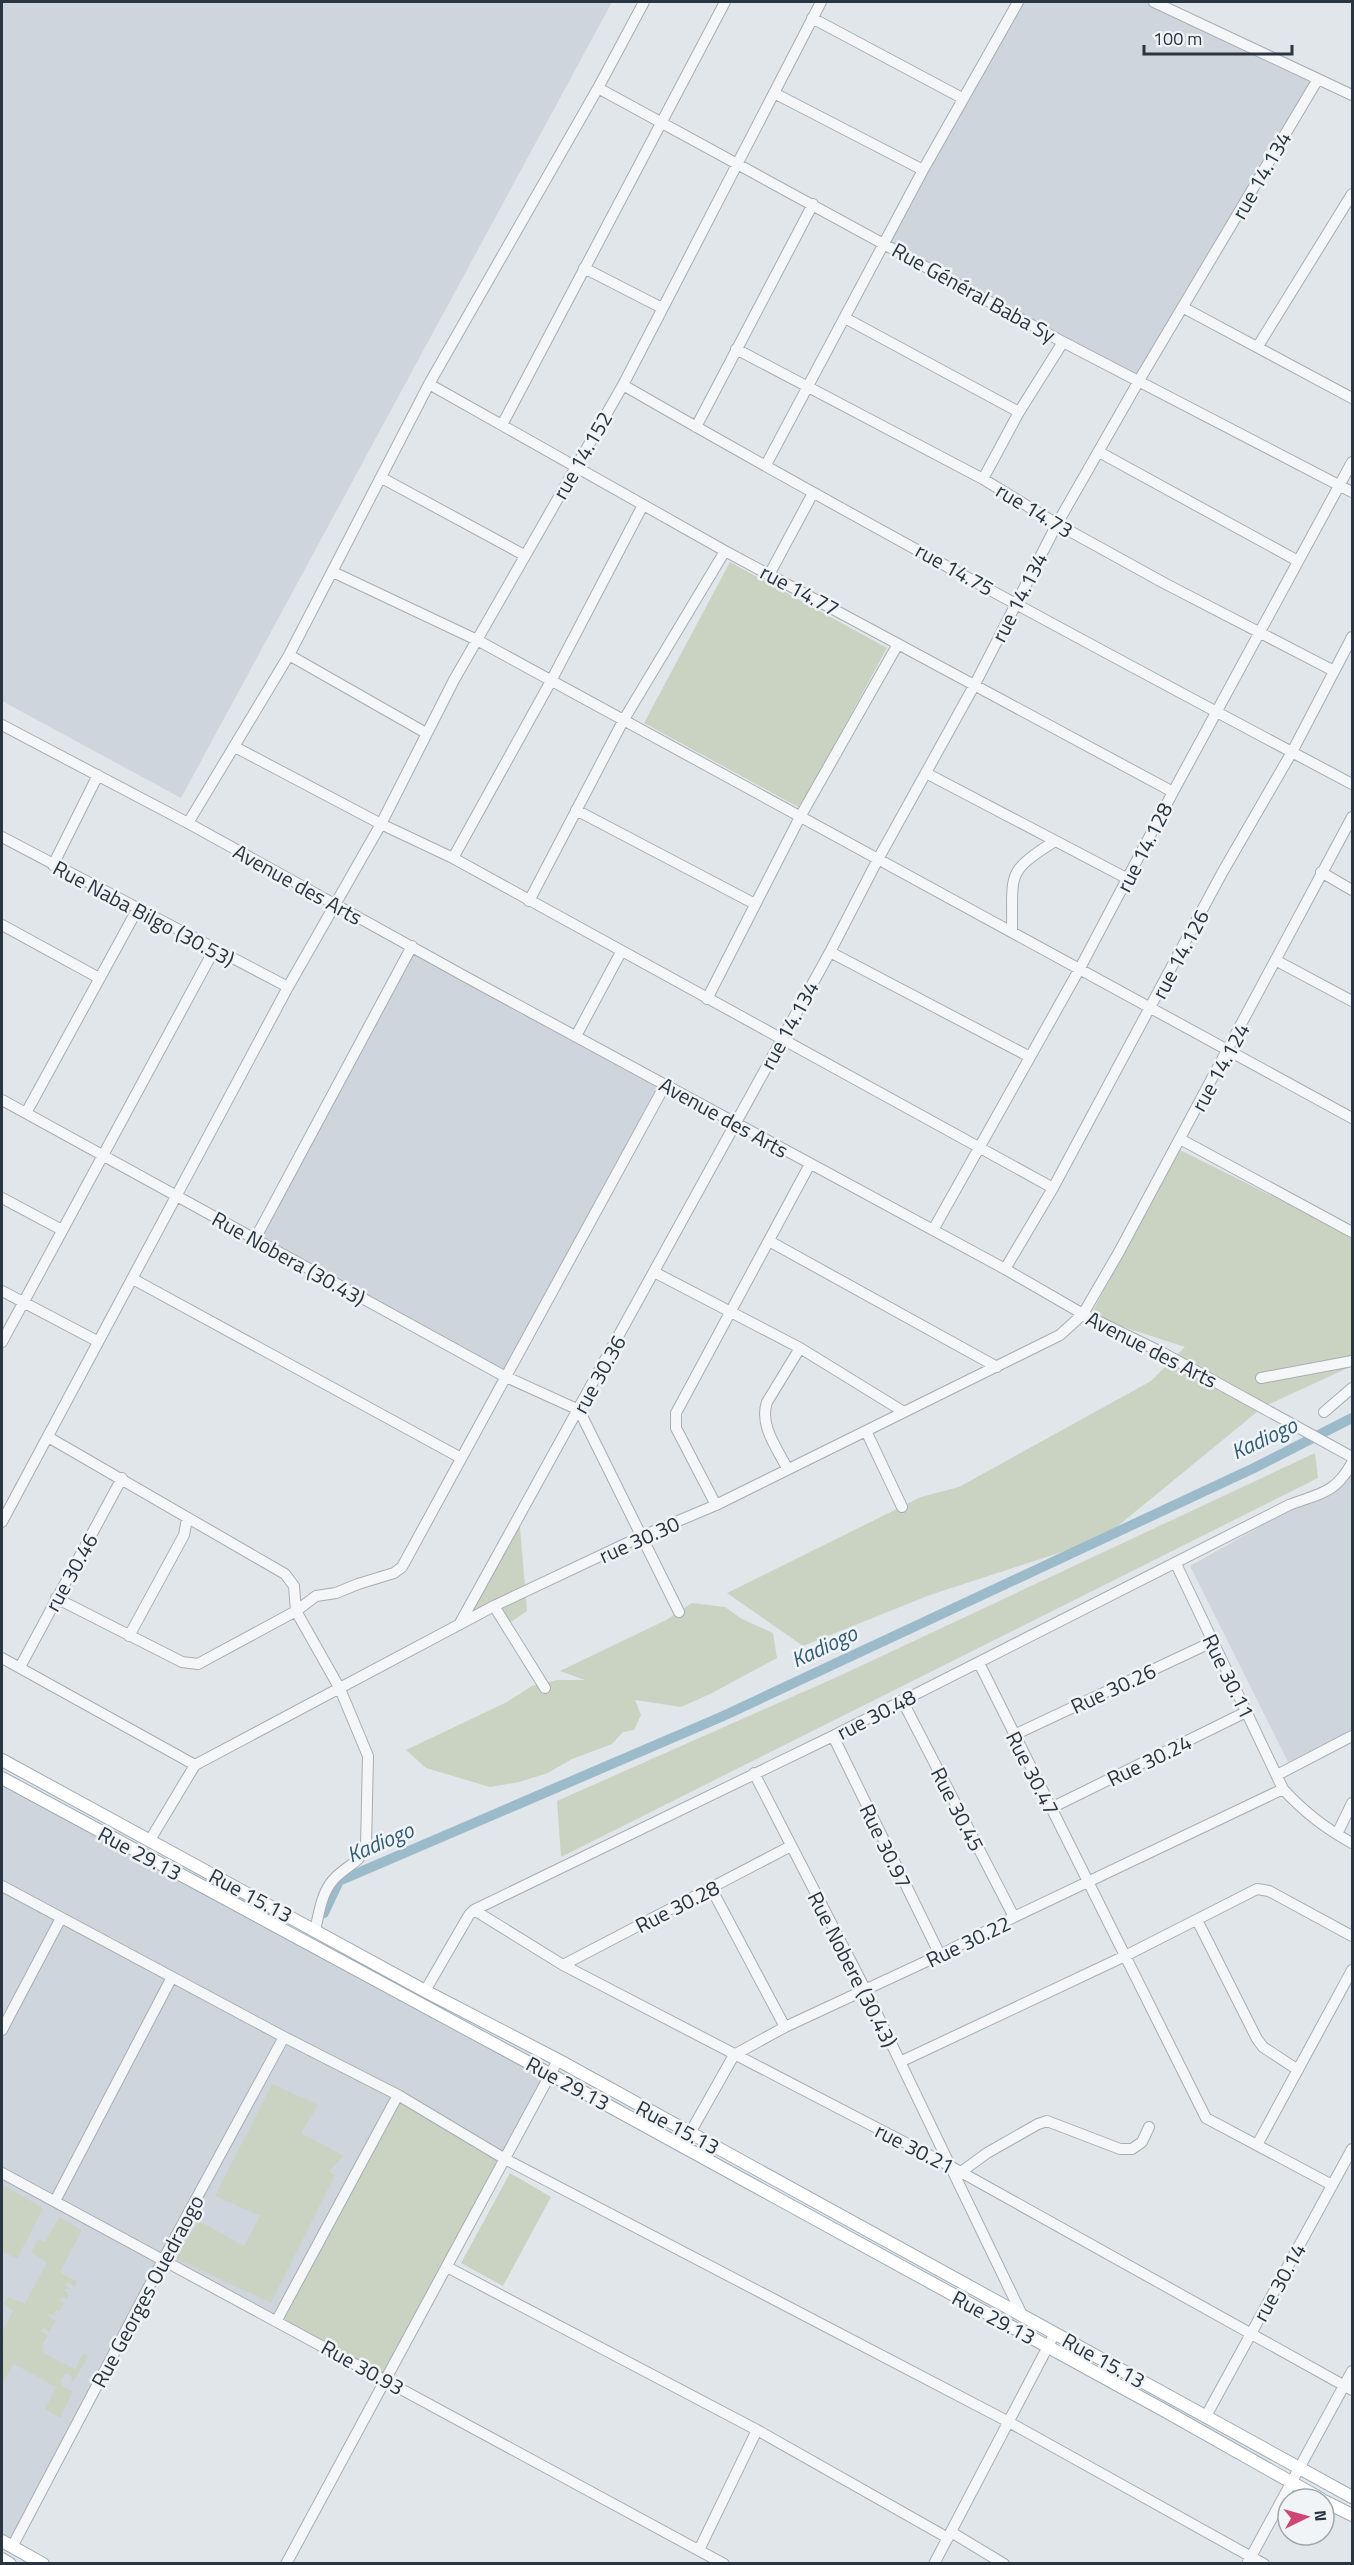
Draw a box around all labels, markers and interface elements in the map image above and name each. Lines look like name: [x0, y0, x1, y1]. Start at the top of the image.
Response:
scale bar: [1144, 18, 1292, 56]
text: 100 m: [1153, 25, 1202, 52]
street label: rue 14.134: [1223, 125, 1299, 225]
street label: Rue Général Baba Sy: [886, 234, 1062, 350]
street label: rue 14.152: [544, 405, 620, 505]
street label: rue 14.73: [990, 474, 1080, 546]
street label: rue 14.75: [910, 534, 1000, 604]
street label: rue 14.134: [983, 547, 1055, 647]
street label: rue 14.77: [755, 556, 845, 624]
street label: rue 14.128: [1108, 796, 1180, 897]
street label: Avenue des Arts: [228, 835, 368, 933]
street label: Rue Naba Bilgo (30.53): [47, 852, 241, 974]
street label: rue 14.126: [1143, 904, 1217, 1004]
street label: rue 14.134: [751, 975, 827, 1075]
street label: rue 14.124: [1182, 1017, 1258, 1117]
street label: Avenue des Arts: [654, 1068, 794, 1166]
street label: Rue Nobera (30.43): [206, 1203, 372, 1313]
street label: Avenue des Arts: [1081, 1302, 1223, 1396]
street label: rue 30.36: [564, 1329, 634, 1419]
water label: Kadiogo: [1225, 1407, 1304, 1468]
street label: rue 30.30: [594, 1507, 684, 1571]
street label: rue 30.46: [36, 1527, 106, 1617]
water label: Kadiogo: [785, 1615, 864, 1676]
street label: Rue 30.11: [1195, 1628, 1263, 1724]
street label: Rue 30.26: [1065, 1654, 1161, 1722]
street label: rue 30.48: [831, 1680, 921, 1748]
street label: Rue 30.47: [998, 1725, 1068, 1821]
street label: Rue 30.24: [1101, 1726, 1197, 1794]
street label: Rue 30.45: [923, 1761, 993, 1857]
street label: Rue 30.97: [852, 1798, 920, 1894]
water label: Kadiogo: [341, 1812, 420, 1871]
street label: Rue 29.13: [92, 1818, 188, 1888]
street label: Rue 15.13: [203, 1860, 299, 1930]
street label: Rue 30.28: [629, 1871, 725, 1941]
street label: Rue Nobere (30.43): [800, 1886, 906, 2052]
street label: Rue 30.22: [920, 1907, 1016, 1975]
street label: Rue 29.13: [520, 2048, 616, 2118]
street label: Rue 15.13: [630, 2092, 726, 2162]
street label: rue 30.21: [870, 2114, 960, 2182]
street label: Rue Georges Ouedraogo: [83, 2189, 211, 2393]
street label: rue 30.14: [1244, 2237, 1314, 2327]
street label: Rue 29.13: [946, 2282, 1042, 2352]
street label: Rue 15.13: [1057, 2324, 1151, 2396]
street label: Rue 30.93: [316, 2331, 410, 2403]
north arrow: [1276, 2487, 1336, 2547]
text: N: [1309, 2509, 1333, 2522]

